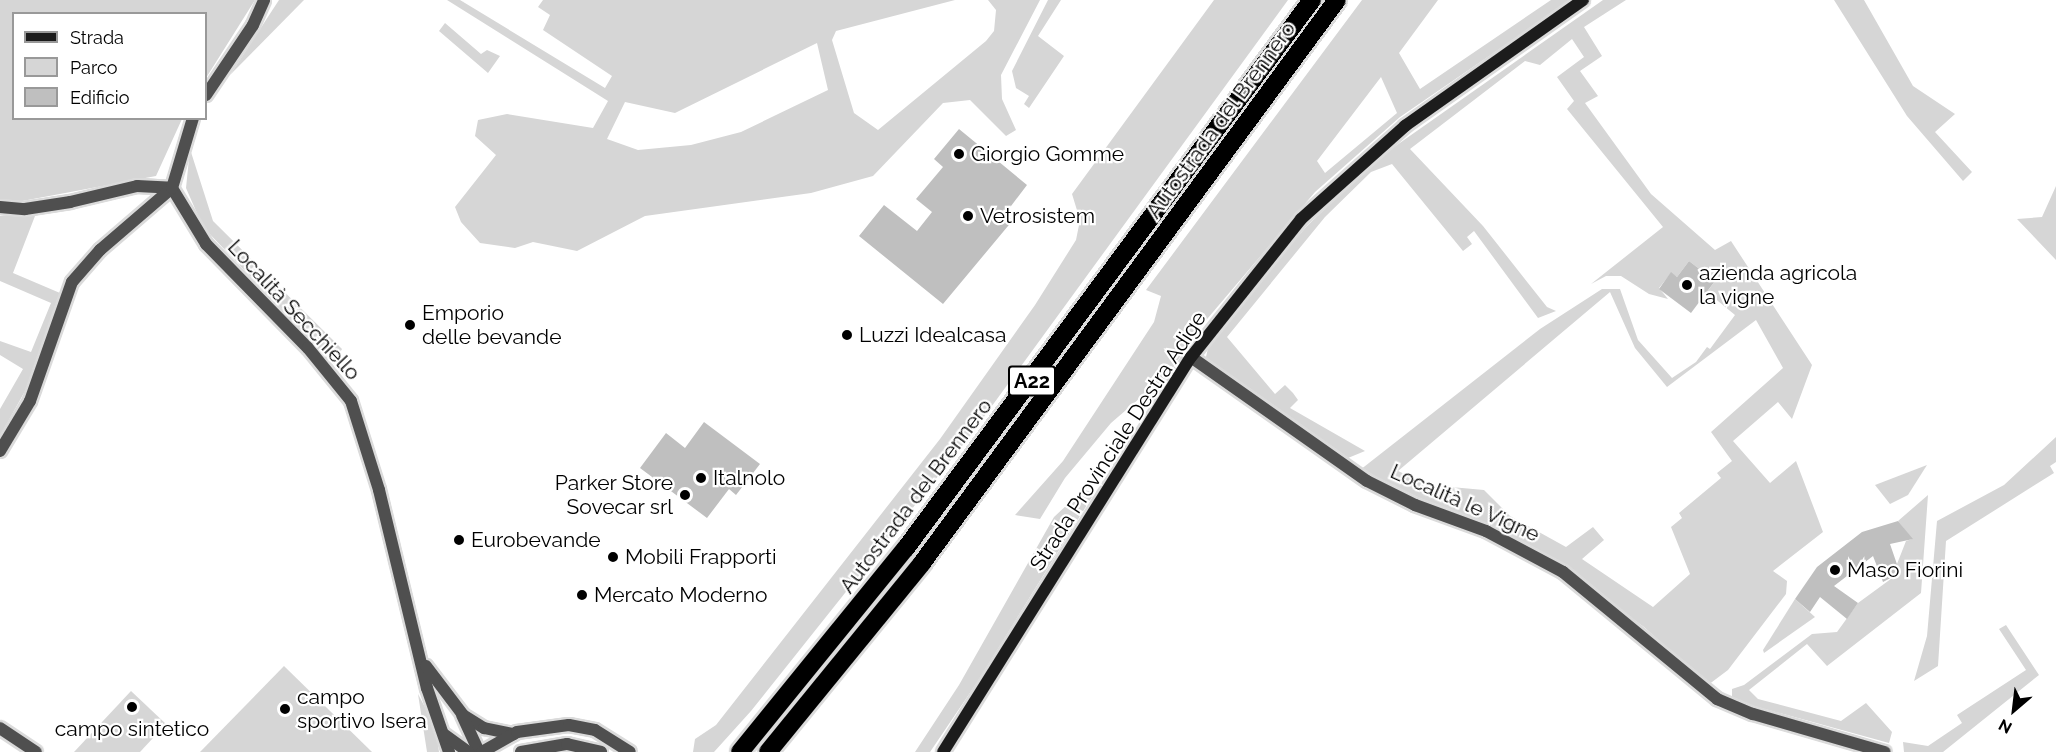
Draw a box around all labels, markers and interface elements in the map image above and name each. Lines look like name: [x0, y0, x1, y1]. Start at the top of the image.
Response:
legend: [12, 12, 207, 120]
street label: Autostrada del Brennero: [1141, 16, 1301, 224]
text: Strada: [70, 27, 124, 48]
text: Parco: [70, 57, 117, 78]
text: Edificio: [70, 87, 129, 108]
place label: Giorgio Gomme: [971, 141, 1124, 167]
marker: Giorgio Gomme: [952, 147, 966, 161]
place label: Vetrosistem: [980, 203, 1095, 229]
marker: Vetrosistem: [961, 209, 975, 223]
street label: Località Secchiello: [222, 235, 366, 385]
place label: azienda agricola la vigne: [1699, 260, 1857, 310]
marker: azienda agricola la vigne: [1680, 278, 1694, 292]
place label: Emporio delle bevande: [422, 300, 561, 350]
street label: Strada Provinciale Destra Adige: [1024, 306, 1212, 576]
marker: Emporio delle bevande: [403, 318, 417, 332]
place label: Luzzi Idealcasa: [859, 322, 1006, 348]
marker: Luzzi Idealcasa: [840, 328, 854, 342]
road number: A22: [1008, 364, 1056, 398]
street label: Autostrada del Brennero: [834, 393, 998, 599]
street label: Località le Vigne: [1386, 459, 1544, 547]
place label: Italnolo: [713, 465, 785, 491]
place label: Parker Store Sovecar srl: [554, 470, 673, 520]
marker: Italnolo: [694, 471, 708, 485]
marker: Parker Store Sovecar srl: [678, 488, 692, 502]
place label: Eurobevande: [471, 527, 601, 553]
marker: Eurobevande: [452, 533, 466, 547]
place label: Mobili Frapporti: [625, 544, 777, 570]
marker: Mobili Frapporti: [606, 550, 620, 564]
place label: Maso Fiorini: [1847, 557, 1963, 583]
marker: Maso Fiorini: [1828, 563, 1842, 577]
place label: Mercato Moderno: [594, 582, 767, 608]
marker: Mercato Moderno: [575, 588, 589, 602]
north arrow: [1984, 680, 2044, 740]
place label: campo sportivo Isera: [297, 684, 427, 734]
marker: campo sintetico: [125, 700, 139, 714]
marker: campo sportivo Isera: [278, 702, 292, 716]
text: N: [1995, 715, 2015, 738]
place label: campo sintetico: [55, 716, 209, 742]

